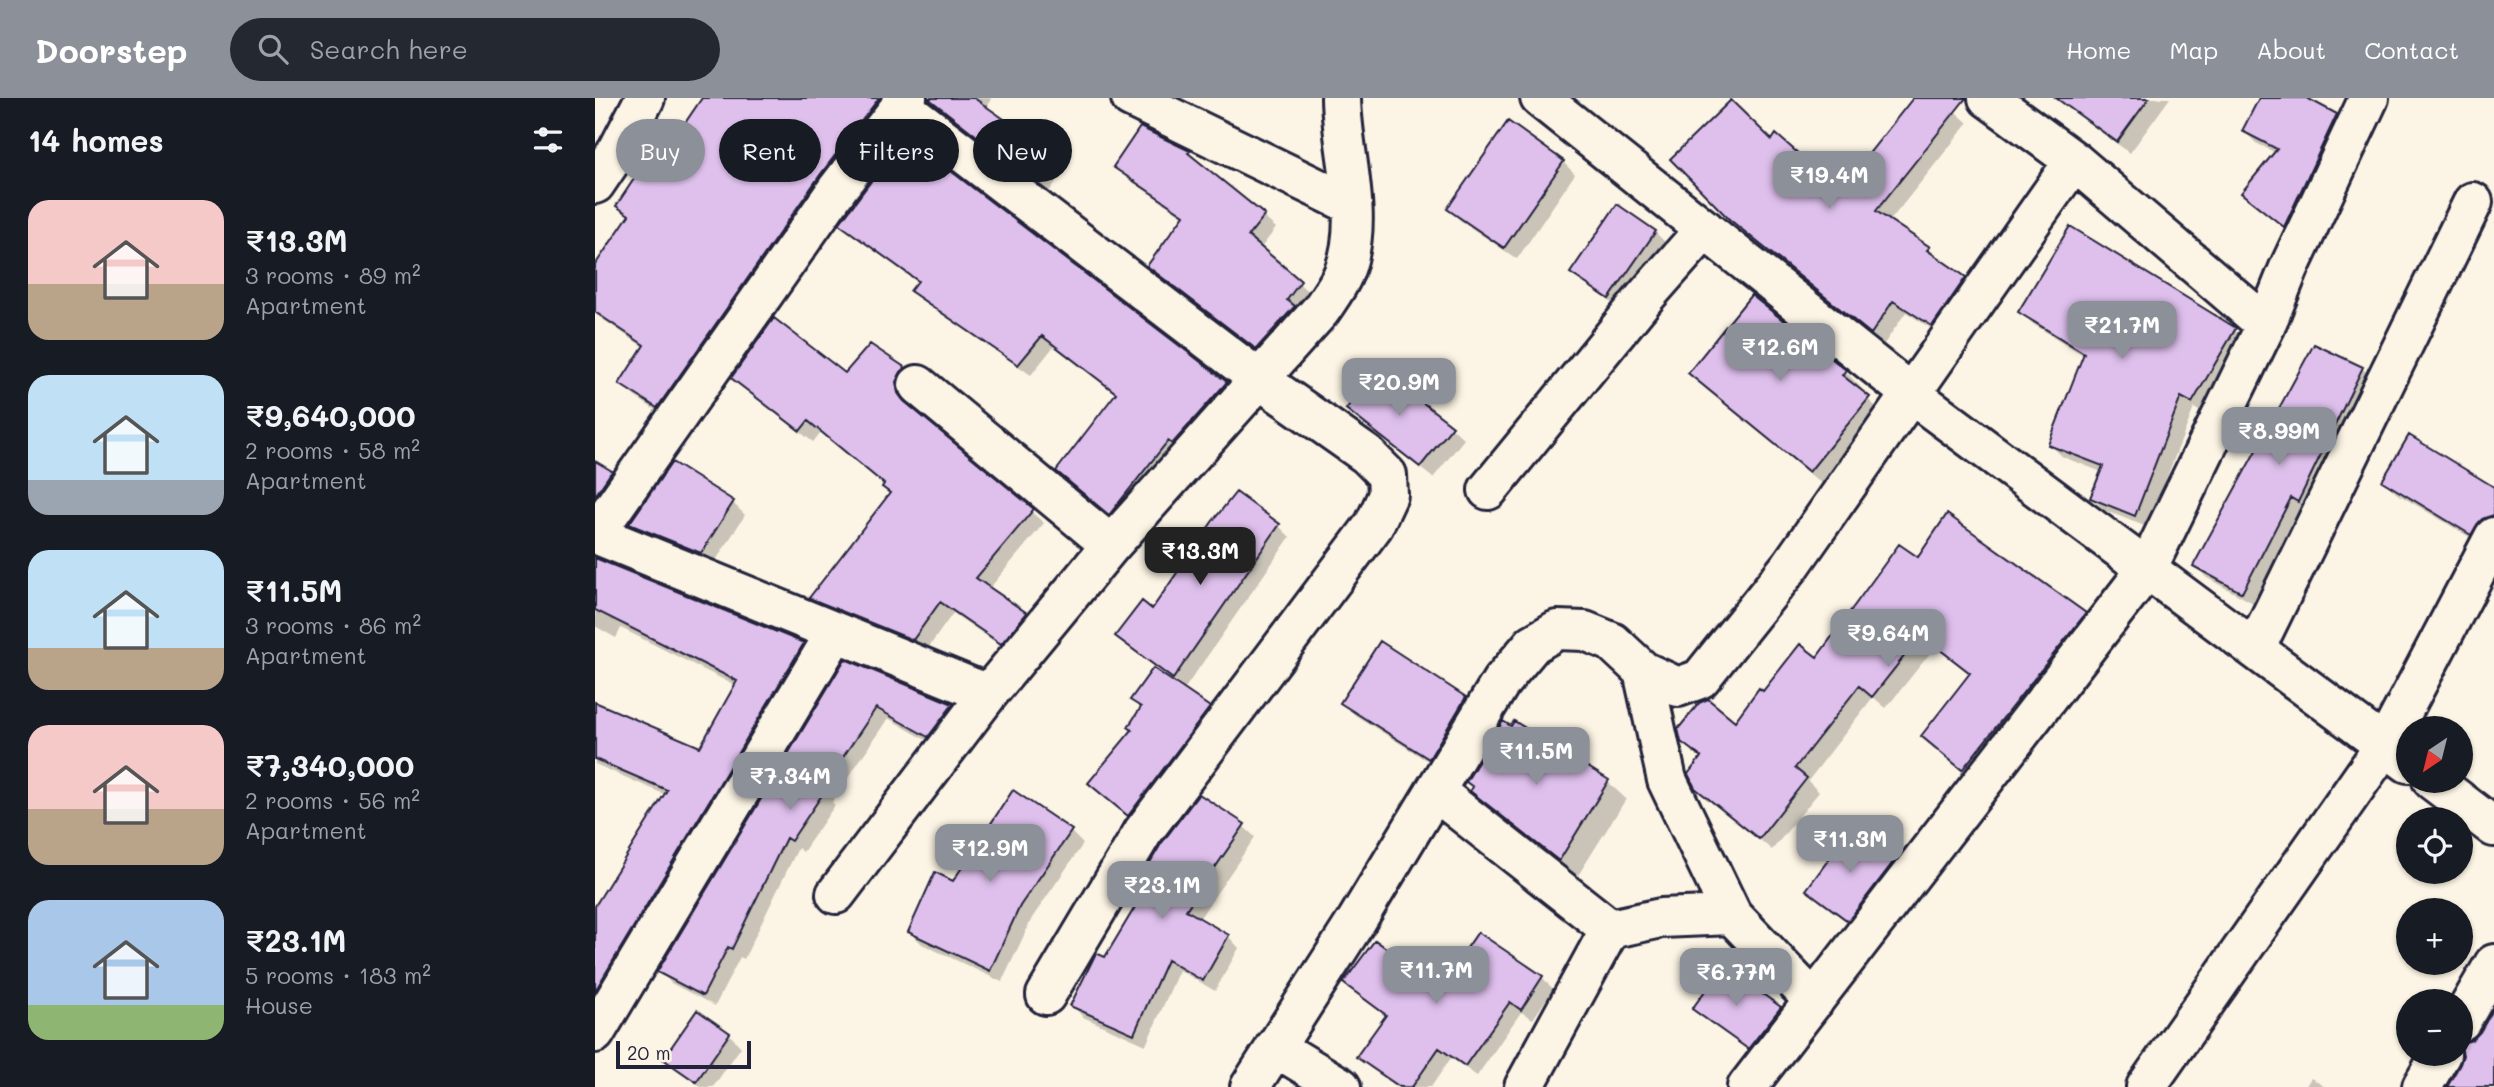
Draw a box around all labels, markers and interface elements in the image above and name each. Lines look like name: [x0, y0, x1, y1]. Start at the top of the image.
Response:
search box: [230, 18, 720, 81]
text: Doorstep: [35, 28, 188, 71]
icon: search: [254, 30, 292, 68]
text: Search here: [310, 32, 468, 66]
text: Home: [2066, 34, 2131, 65]
text: Map: [2169, 34, 2218, 65]
text: About: [2256, 34, 2326, 65]
text: Contact: [2364, 34, 2459, 65]
chip: Buy: [616, 119, 705, 182]
chip: Rent: [719, 119, 821, 182]
chip: Filters: [835, 119, 959, 182]
chip: New: [973, 119, 1072, 182]
text: 14 homes: [28, 120, 164, 160]
icon: filters: [529, 121, 567, 159]
pin: ₹19.4M: [1772, 152, 1886, 211]
text: ₹19.4M: [1789, 159, 1869, 189]
text: ₹13.3M: [245, 220, 348, 260]
icon: home: [84, 228, 168, 312]
text: 3 rooms · 89 m²: [245, 260, 421, 290]
text: Apartment: [245, 290, 367, 320]
pin: ₹21.7M: [2065, 302, 2179, 361]
text: ₹21.7M: [2084, 309, 2160, 339]
pin: ₹12.6M: [1723, 324, 1837, 383]
text: ₹12.6M: [1741, 331, 1819, 361]
pin: ₹20.9M: [1342, 358, 1456, 418]
text: ₹20.9M: [1358, 366, 1440, 396]
text: ₹9,640,000: [245, 395, 416, 435]
icon: home: [84, 403, 168, 487]
pin: ₹8.99M: [2222, 408, 2336, 467]
text: ₹8.99M: [2238, 415, 2320, 445]
text: 2 rooms · 58 m²: [245, 435, 420, 465]
text: Apartment: [245, 465, 367, 495]
pin: ₹13.3M: [1143, 528, 1257, 587]
text: ₹13.3M: [1161, 535, 1239, 565]
text: ₹11.5M: [245, 570, 342, 610]
icon: home: [84, 578, 168, 662]
text: 3 rooms · 86 m²: [245, 610, 421, 640]
pin: ₹9.64M: [1831, 610, 1945, 669]
text: ₹9.64M: [1846, 617, 1930, 647]
text: Apartment: [245, 640, 367, 670]
north arrow: [2396, 716, 2473, 793]
map controls: [2396, 716, 2473, 1066]
pin: ₹11.5M: [1479, 728, 1593, 787]
text: ₹11.5M: [1499, 735, 1573, 765]
text: ₹7,340,000: [245, 745, 414, 785]
pin: ₹7.34M: [733, 752, 847, 812]
icon: home: [84, 753, 168, 837]
text: ₹7.34M: [749, 760, 831, 790]
text: 2 rooms · 56 m²: [245, 785, 420, 815]
button: locate: [2396, 807, 2473, 884]
text: Apartment: [245, 815, 367, 845]
pin: ₹11.3M: [1793, 816, 1907, 875]
text: ₹11.3M: [1812, 823, 1888, 853]
pin: ₹12.9M: [933, 824, 1047, 884]
text: ₹12.9M: [951, 832, 1029, 862]
pin: ₹23.1M: [1105, 862, 1219, 921]
text: ₹23.1M: [1123, 869, 1201, 899]
button: +: [2396, 898, 2473, 975]
text: ₹23.1M: [245, 920, 346, 960]
icon: home: [84, 928, 168, 1012]
pin: ₹11.7M: [1379, 946, 1493, 1006]
pin: ₹6.77M: [1679, 948, 1793, 1008]
text: ₹11.7M: [1399, 954, 1473, 984]
text: ₹6.77M: [1696, 956, 1776, 986]
text: 5 rooms · 183 m²: [245, 960, 431, 990]
button: −: [2396, 989, 2473, 1066]
text: House: [245, 990, 313, 1020]
scale bar: [616, 1038, 751, 1070]
text: 20 m: [627, 1040, 671, 1065]

